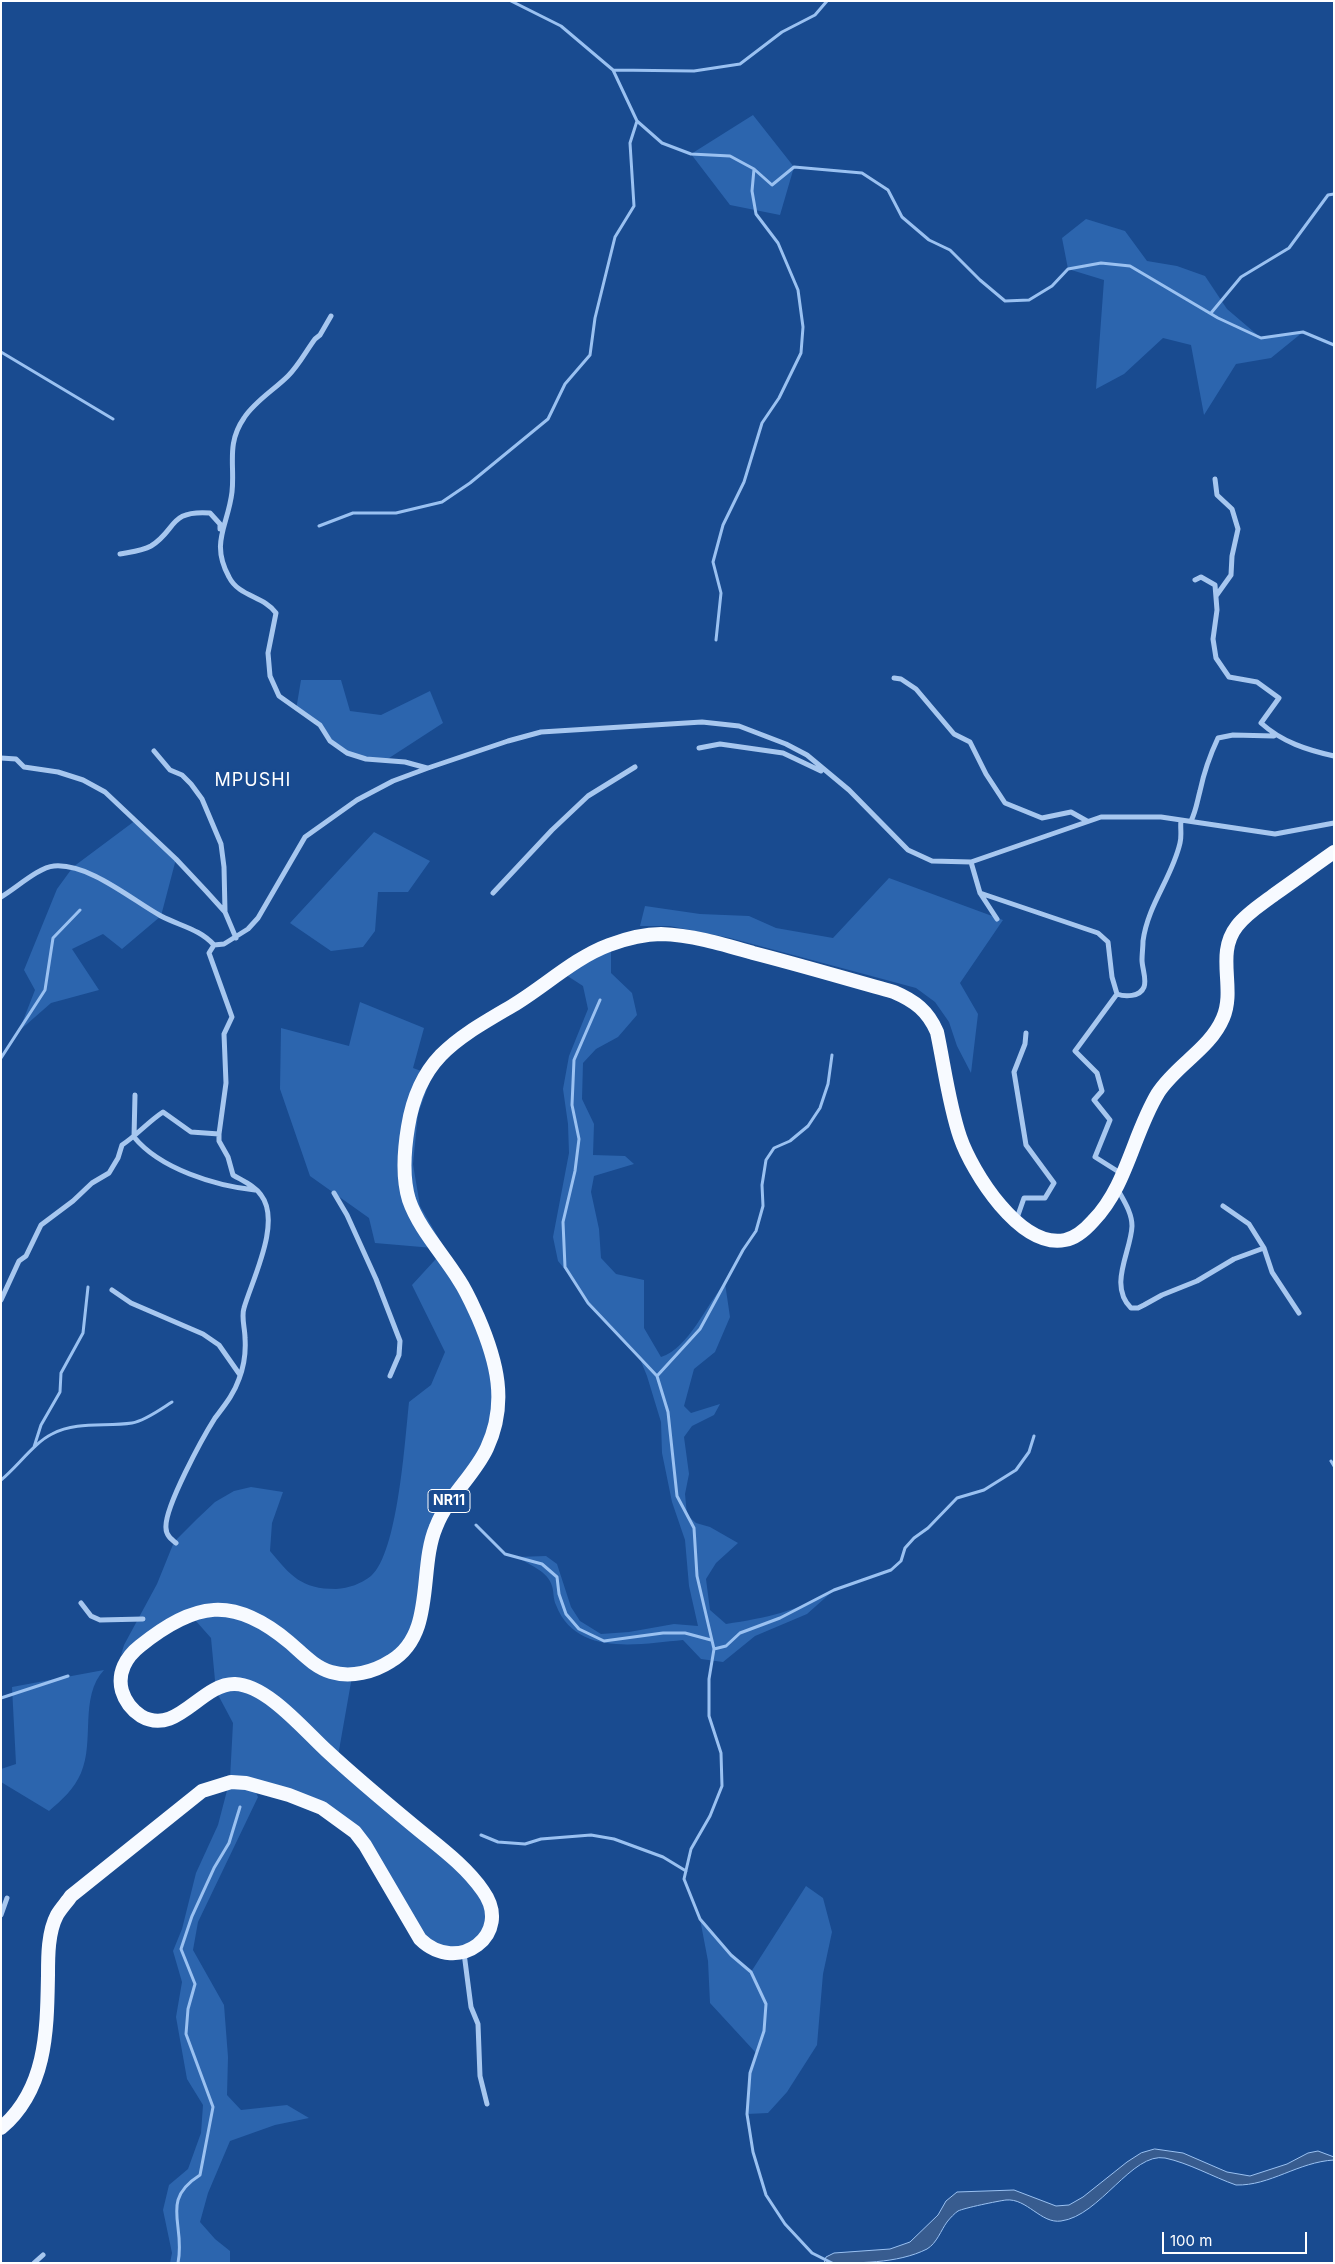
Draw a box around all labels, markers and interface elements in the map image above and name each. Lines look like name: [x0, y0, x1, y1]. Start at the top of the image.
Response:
district label: MPUSHI: [214, 770, 292, 792]
road number: NR11: [428, 1490, 470, 1512]
scale bar: [1165, 2222, 1310, 2254]
text: 100 m: [1170, 2231, 1212, 2250]

